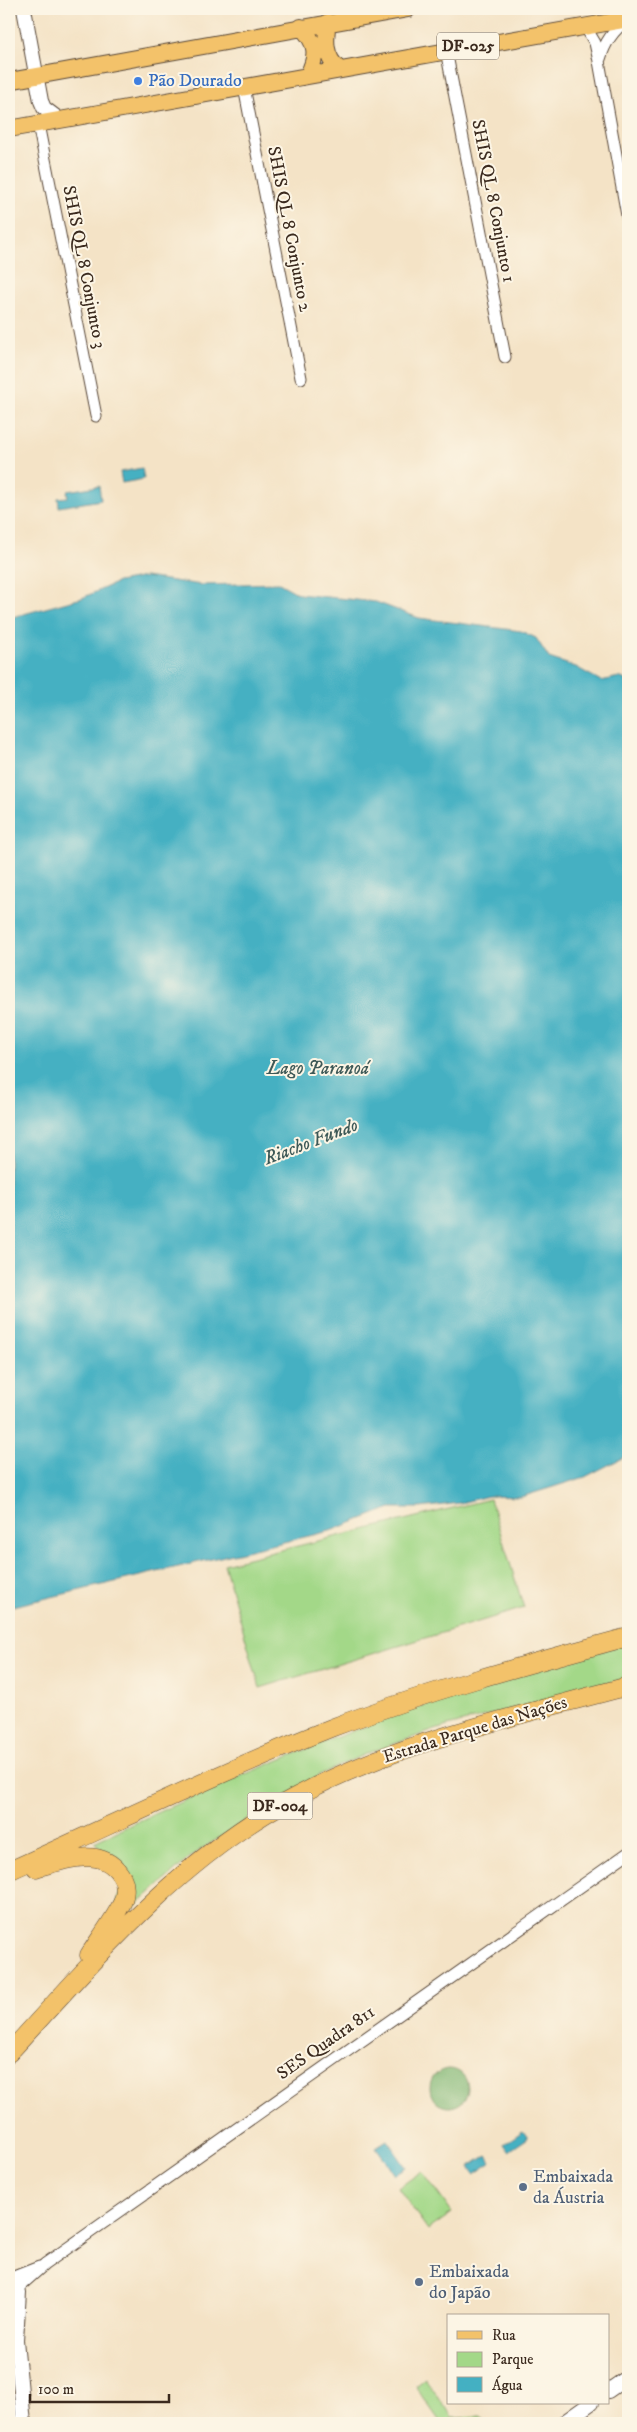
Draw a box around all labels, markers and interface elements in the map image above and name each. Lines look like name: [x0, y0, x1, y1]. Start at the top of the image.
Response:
road number: DF-025: [437, 32, 499, 59]
place label: Pão Dourado: [148, 70, 242, 92]
marker: Pão Dourado: [132, 75, 144, 87]
street label: SHIS QL 8 Conjunto 1: [466, 118, 520, 284]
street label: SHIS QL 8 Conjunto 2: [262, 145, 316, 314]
street label: SHIS QL 8 Conjunto 3: [57, 184, 111, 350]
water label: Lago Paranoá: [266, 1057, 372, 1080]
water label: Riacho Fundo: [260, 1114, 361, 1171]
street label: Estrada Parque das Nações: [380, 1691, 570, 1769]
road number: DF-004: [248, 1792, 312, 1820]
street label: SES Quadra 811: [273, 2001, 379, 2085]
place label: Embaixada da Áustria: [533, 2166, 613, 2209]
marker: Embaixada da Áustria: [517, 2181, 529, 2193]
place label: Embaixada do Japão: [429, 2261, 509, 2304]
marker: Embaixada do Japão: [413, 2276, 425, 2288]
legend: [447, 2314, 610, 2404]
text: Rua: [492, 2326, 516, 2345]
text: Parque: [492, 2350, 533, 2369]
scale bar: [30, 2372, 169, 2404]
text: Água: [492, 2375, 523, 2395]
text: 100 m: [38, 2380, 74, 2399]

